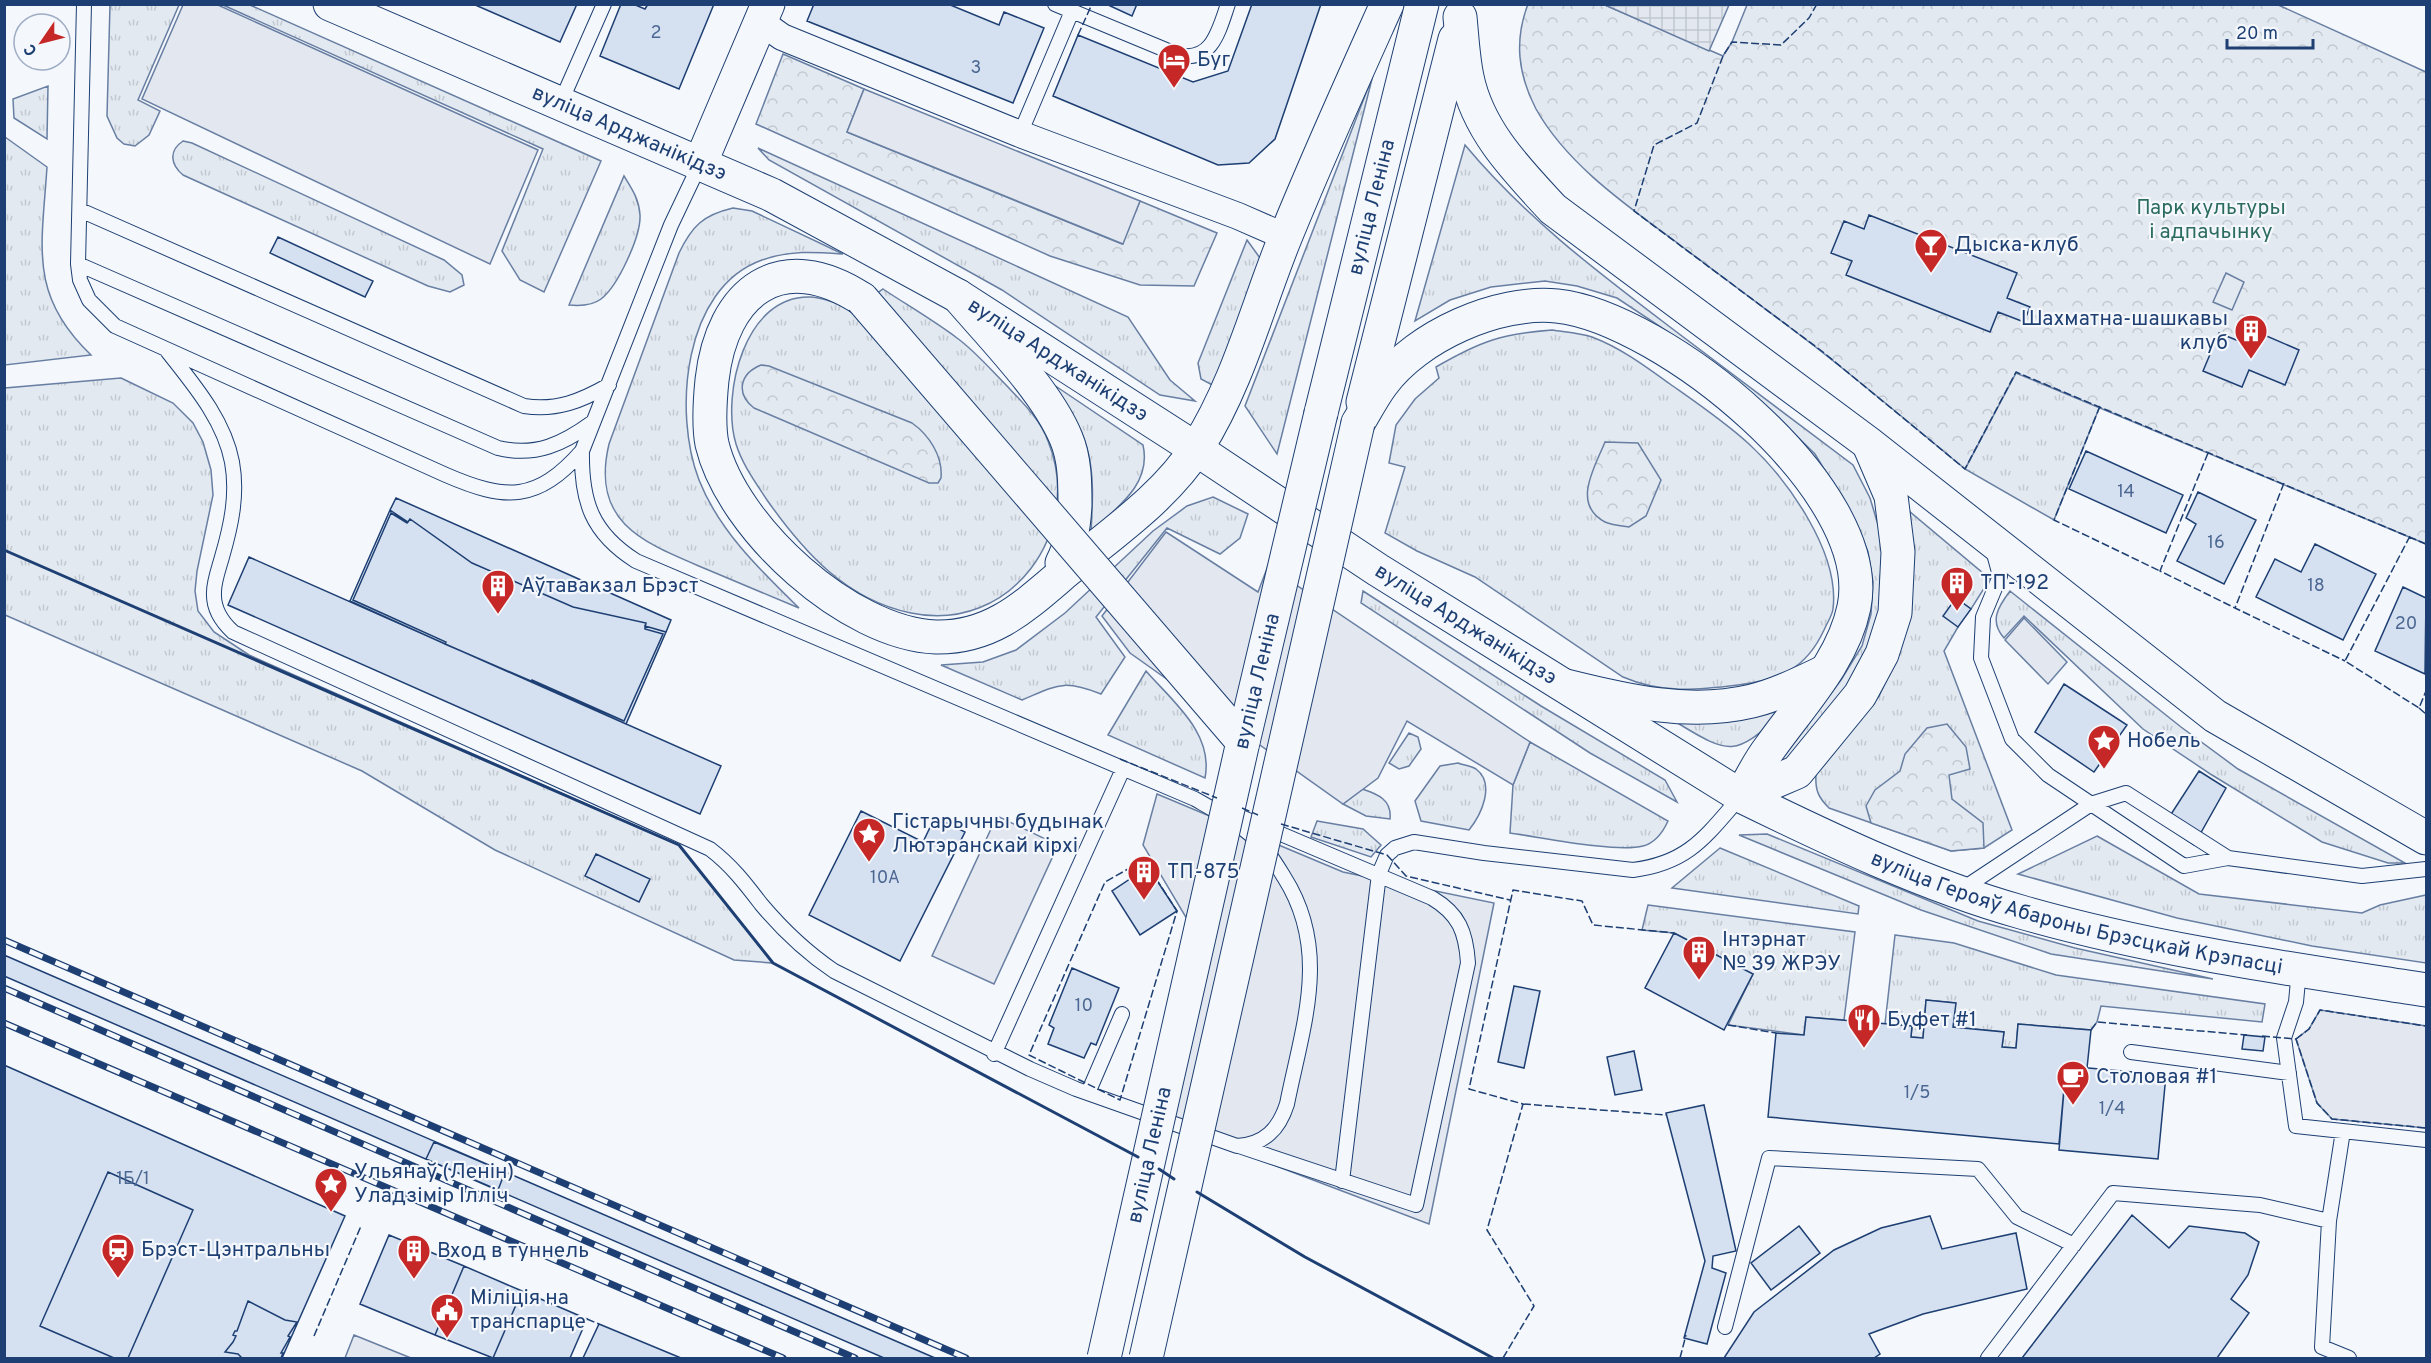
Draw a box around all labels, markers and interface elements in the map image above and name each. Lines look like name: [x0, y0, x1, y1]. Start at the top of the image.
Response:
north arrow: [12, 12, 72, 72]
scale bar: [2227, 12, 2312, 50]
house number: 2: [650, 22, 662, 45]
text: 20 m: [2236, 23, 2278, 46]
text: С: [20, 40, 42, 59]
hotel icon: Буг: [1156, 42, 1192, 89]
place label: Буг: [1197, 47, 1230, 74]
house number: 3: [971, 57, 981, 80]
street label: вуліца Арджанікідзэ: [528, 79, 731, 187]
street label: вуліца Леніна: [1342, 136, 1402, 278]
park label: Парк культуры і адпачынку: [2136, 195, 2286, 246]
bar icon: Дыска-клуб: [1913, 227, 1949, 274]
place label: Дыска-клуб: [1954, 232, 2079, 259]
street label: вуліца Арджанікідзэ: [962, 292, 1153, 428]
place label: Шахматна-шашкавы клуб: [2021, 306, 2228, 357]
building icon: Шахматна-шашкавы клуб: [2233, 313, 2269, 360]
house number: 14: [2117, 481, 2135, 504]
house number: 16: [2207, 532, 2225, 555]
street label: вуліца Арджанікідзэ: [1370, 558, 1562, 691]
building icon: ТП-192: [1939, 565, 1975, 612]
building icon: Аўтавакзал Брэст: [480, 568, 516, 615]
place label: ТП-192: [1980, 570, 2049, 597]
place label: Аўтавакзал Брэст: [521, 573, 698, 600]
house number: 18: [2307, 575, 2325, 598]
street label: вуліца Леніна: [1228, 610, 1287, 752]
house number: 20: [2395, 613, 2417, 636]
place icon: Нобель: [2086, 723, 2122, 770]
place label: Нобель: [2127, 728, 2201, 755]
place label: Гістарычны будынак Лютэранскай кірхі: [892, 809, 1104, 860]
place icon: Гістарычны будынак Лютэранскай кірхі: [851, 816, 887, 863]
street label: вуліца Герояў Абароны Брэсцкай Крэпасці: [1866, 845, 2285, 981]
building icon: ТП-875: [1126, 854, 1162, 901]
place label: ТП-875: [1167, 859, 1240, 886]
house number: 10А: [870, 867, 900, 890]
place label: Інтэрнат № 39 ЖРЭУ: [1722, 927, 1841, 978]
building icon: Інтэрнат № 39 ЖРЭУ: [1681, 934, 1717, 981]
house number: 10: [1075, 995, 1093, 1018]
restaurant icon: Буфет #1: [1846, 1002, 1882, 1049]
place label: Буфет #1: [1887, 1007, 1977, 1034]
cafe icon: Столовая #1: [2055, 1059, 2091, 1106]
place label: Столовая #1: [2096, 1064, 2217, 1091]
house number: 1/5: [1904, 1082, 1930, 1105]
street label: вуліца Леніна: [1121, 1084, 1178, 1226]
house number: 1/4: [2099, 1098, 2125, 1121]
place label: Ульянаў (Ленін) Уладзімір Ілліч: [354, 1159, 514, 1210]
place icon: Ульянаў (Ленін) Уладзімір Ілліч: [313, 1166, 349, 1213]
house number: 1Б/1: [116, 1168, 150, 1191]
station icon: Брэст-Цэнтральны: [100, 1232, 136, 1279]
building icon: Вход в туннель: [396, 1233, 432, 1280]
place label: Брэст-Цэнтральны: [141, 1237, 330, 1264]
place label: Вход в туннель: [437, 1238, 589, 1265]
place label: Міліція на транспарце: [470, 1285, 586, 1336]
public building icon: Міліція на транспарце: [429, 1292, 465, 1339]

